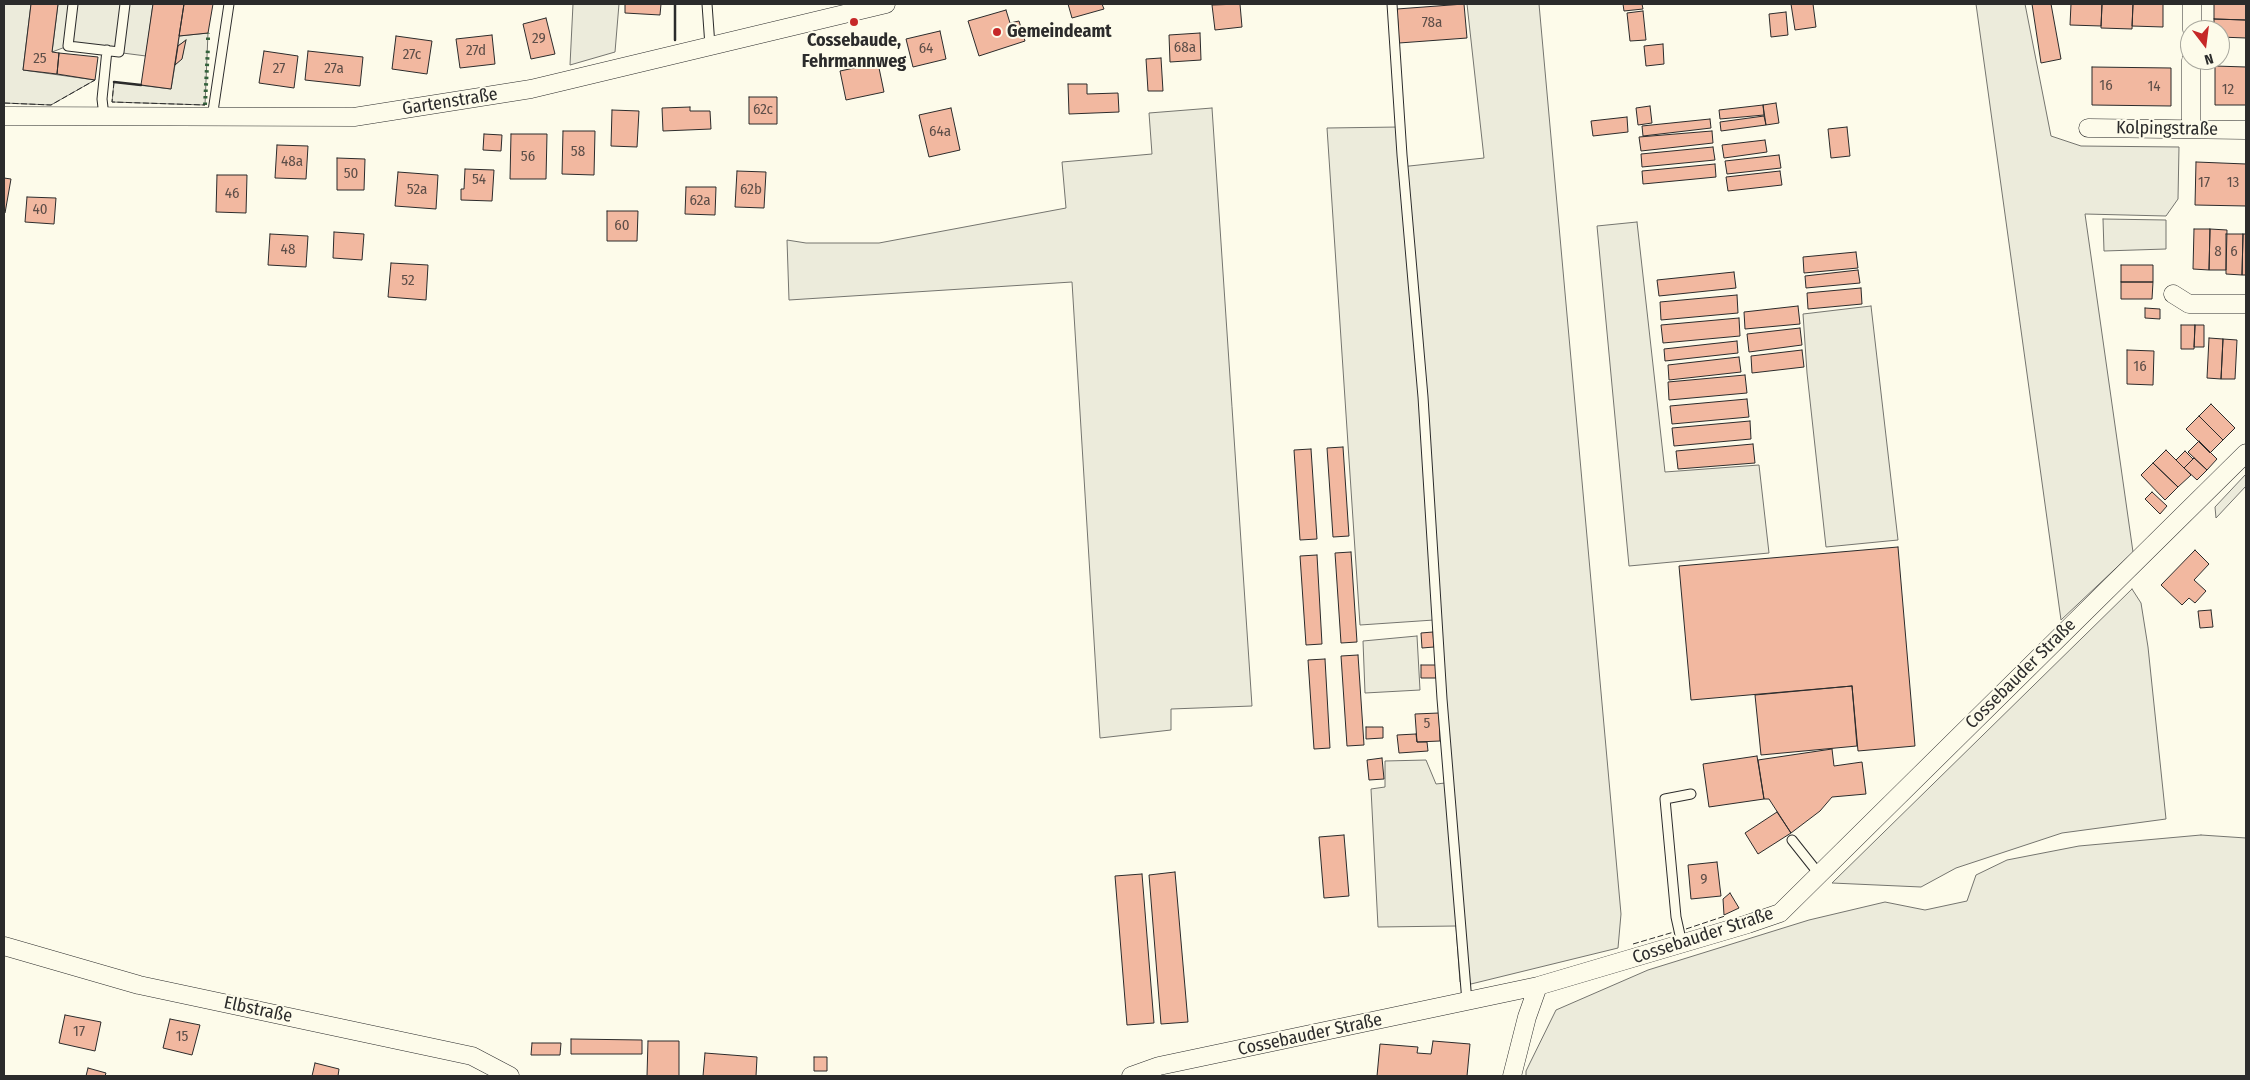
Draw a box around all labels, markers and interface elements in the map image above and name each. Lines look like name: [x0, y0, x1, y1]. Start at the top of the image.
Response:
house number: 78a: [1422, 14, 1442, 32]
marker: Cossebaude, Fehrmannweg: [848, 16, 860, 28]
north arrow: [2180, 20, 2230, 70]
place label: Gemeindeamt: [1007, 21, 1112, 43]
marker: Gemeindeamt: [991, 26, 1003, 38]
house number: 29: [532, 30, 546, 48]
place label: Cossebaude, Fehrmannweg: [802, 30, 906, 72]
house number: 68a: [1174, 39, 1196, 57]
house number: 64: [919, 40, 933, 58]
house number: 27d: [466, 42, 486, 60]
house number: 27c: [403, 46, 421, 64]
house number: 25: [33, 50, 47, 68]
text: N: [2203, 50, 2215, 68]
house number: 27: [273, 60, 285, 78]
house number: 27a: [324, 60, 344, 78]
house number: 16: [2099, 77, 2113, 95]
house number: 14: [2147, 78, 2161, 96]
house number: 12: [2222, 81, 2234, 99]
street label: Gartenstraße: [401, 84, 499, 120]
house number: 62c: [753, 101, 773, 119]
street label: Kolpingstraße: [2116, 117, 2218, 141]
house number: 64a: [929, 123, 951, 141]
house number: 58: [571, 143, 585, 161]
house number: 56: [521, 148, 535, 166]
house number: 48a: [281, 153, 303, 171]
house number: 50: [344, 165, 358, 183]
house number: 54: [472, 171, 486, 189]
house number: 17: [2198, 174, 2210, 192]
house number: 13: [2227, 174, 2239, 192]
house number: 52a: [407, 181, 427, 199]
house number: 62b: [740, 181, 762, 199]
house number: 46: [225, 185, 239, 203]
house number: 62a: [689, 192, 711, 210]
house number: 40: [32, 201, 48, 219]
house number: 60: [614, 217, 630, 235]
house number: 48: [281, 241, 295, 259]
house number: 8: [2214, 243, 2222, 261]
house number: 6: [2230, 243, 2238, 261]
house number: 52: [401, 272, 415, 290]
house number: 16: [2133, 358, 2147, 376]
street label: Cossebauder Straße: [1961, 614, 2081, 734]
house number: 5: [1424, 715, 1430, 733]
house number: 9: [1700, 871, 1708, 889]
street label: Cossebauder Straße: [1630, 903, 1776, 969]
street label: Elbstraße: [222, 992, 294, 1028]
street label: Cossebauder Straße: [1236, 1009, 1384, 1061]
house number: 17: [73, 1023, 85, 1041]
house number: 15: [176, 1028, 188, 1046]

